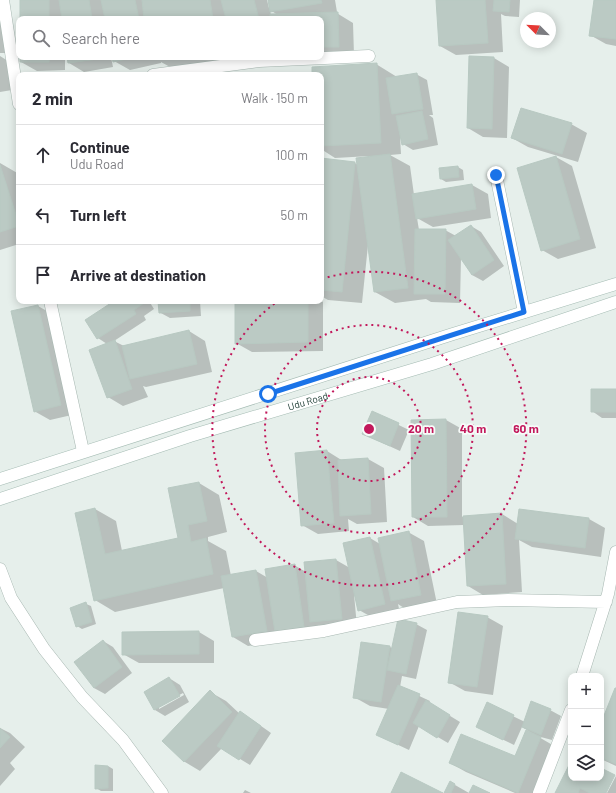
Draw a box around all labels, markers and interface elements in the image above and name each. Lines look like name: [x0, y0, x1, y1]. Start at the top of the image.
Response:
north arrow: [520, 12, 556, 48]
search box: [16, 16, 324, 60]
icon: search: [30, 27, 52, 49]
text: Search here: [62, 29, 140, 47]
text: 2 min: [32, 88, 73, 108]
text: Walk · 150 m: [241, 90, 308, 106]
text: Continue: [70, 138, 130, 156]
icon: ahead: [32, 144, 54, 166]
text: 100 m: [275, 147, 308, 163]
text: Udu Road: [70, 156, 124, 172]
route end: [487, 166, 505, 184]
icon: left: [32, 204, 54, 226]
text: Turn left: [70, 206, 126, 224]
text: 50 m: [281, 207, 308, 223]
icon: arrive: [32, 264, 54, 286]
text: Arrive at destination: [70, 266, 206, 284]
route start: [259, 385, 277, 403]
street label: Udu Road: [286, 389, 329, 413]
text: 20 m: [408, 421, 434, 435]
text: 40 m: [460, 421, 486, 435]
text: 60 m: [513, 421, 539, 435]
centre of rings: [362, 422, 376, 436]
map controls: [568, 673, 604, 781]
button: +: [568, 673, 604, 709]
button: −: [568, 709, 604, 745]
button: layers: [568, 745, 604, 781]

